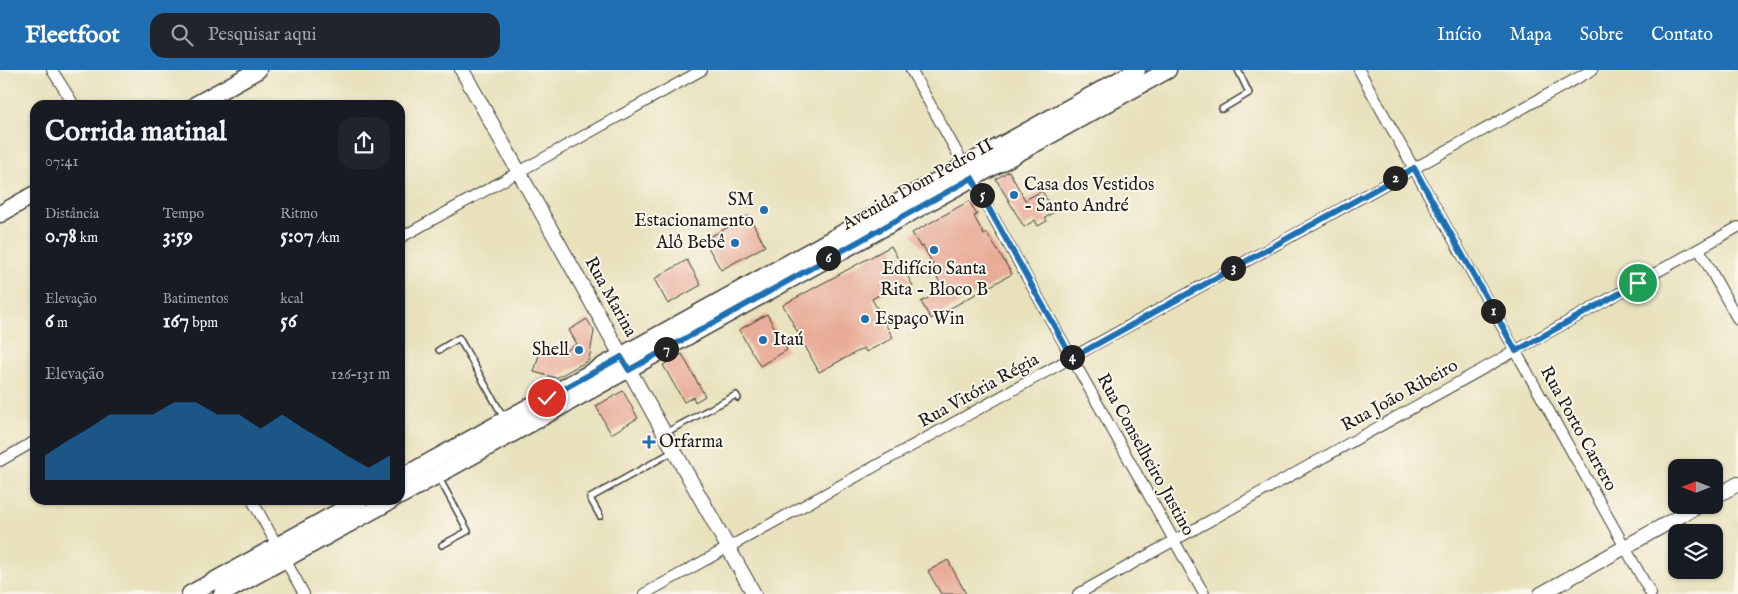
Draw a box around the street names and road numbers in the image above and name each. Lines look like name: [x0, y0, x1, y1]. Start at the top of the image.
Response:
street label: Avenida Dom Pedro II: [838, 134, 998, 237]
street label: Rua Marina: [579, 253, 642, 341]
street label: Rua Vitória Régia: [915, 348, 1044, 434]
street label: Rua João Ribeiro: [1338, 354, 1463, 438]
street label: Rua Porto Carrero: [1534, 363, 1622, 496]
street label: Rua Conselheiro Justino: [1091, 370, 1199, 540]

